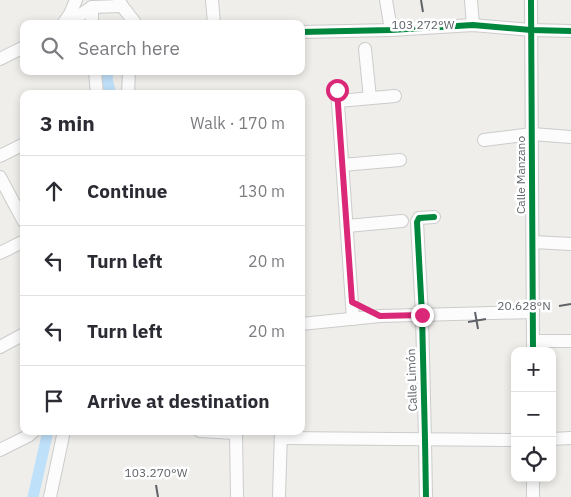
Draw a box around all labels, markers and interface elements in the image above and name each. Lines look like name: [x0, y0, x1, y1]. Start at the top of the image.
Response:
text: 103.272°W: [392, 17, 455, 32]
search box: [20, 20, 305, 75]
icon: search: [38, 34, 66, 62]
text: Search here: [78, 36, 180, 60]
route start: [326, 79, 349, 102]
text: 3 min: [40, 109, 95, 137]
text: Walk · 170 m: [190, 113, 285, 133]
street label: Calle Manzano: [513, 136, 528, 214]
icon: ahead: [40, 177, 68, 205]
text: Continue: [87, 179, 167, 203]
text: 130 m: [238, 181, 285, 201]
icon: left: [40, 247, 68, 275]
text: Turn left: [87, 249, 163, 273]
text: 20 m: [248, 251, 285, 271]
text: 20.628°N: [497, 298, 551, 313]
route end: [411, 304, 434, 327]
icon: left: [40, 317, 68, 345]
text: Turn left: [87, 319, 163, 343]
text: 20 m: [248, 321, 285, 341]
map controls: [511, 347, 556, 482]
button: +: [511, 347, 556, 392]
street label: Calle Limón: [403, 348, 420, 412]
icon: arrive: [40, 387, 68, 415]
text: Arrive at destination: [87, 389, 270, 413]
button: −: [511, 392, 556, 437]
button: locate: [511, 437, 556, 482]
text: 103.270°W: [125, 465, 188, 480]

